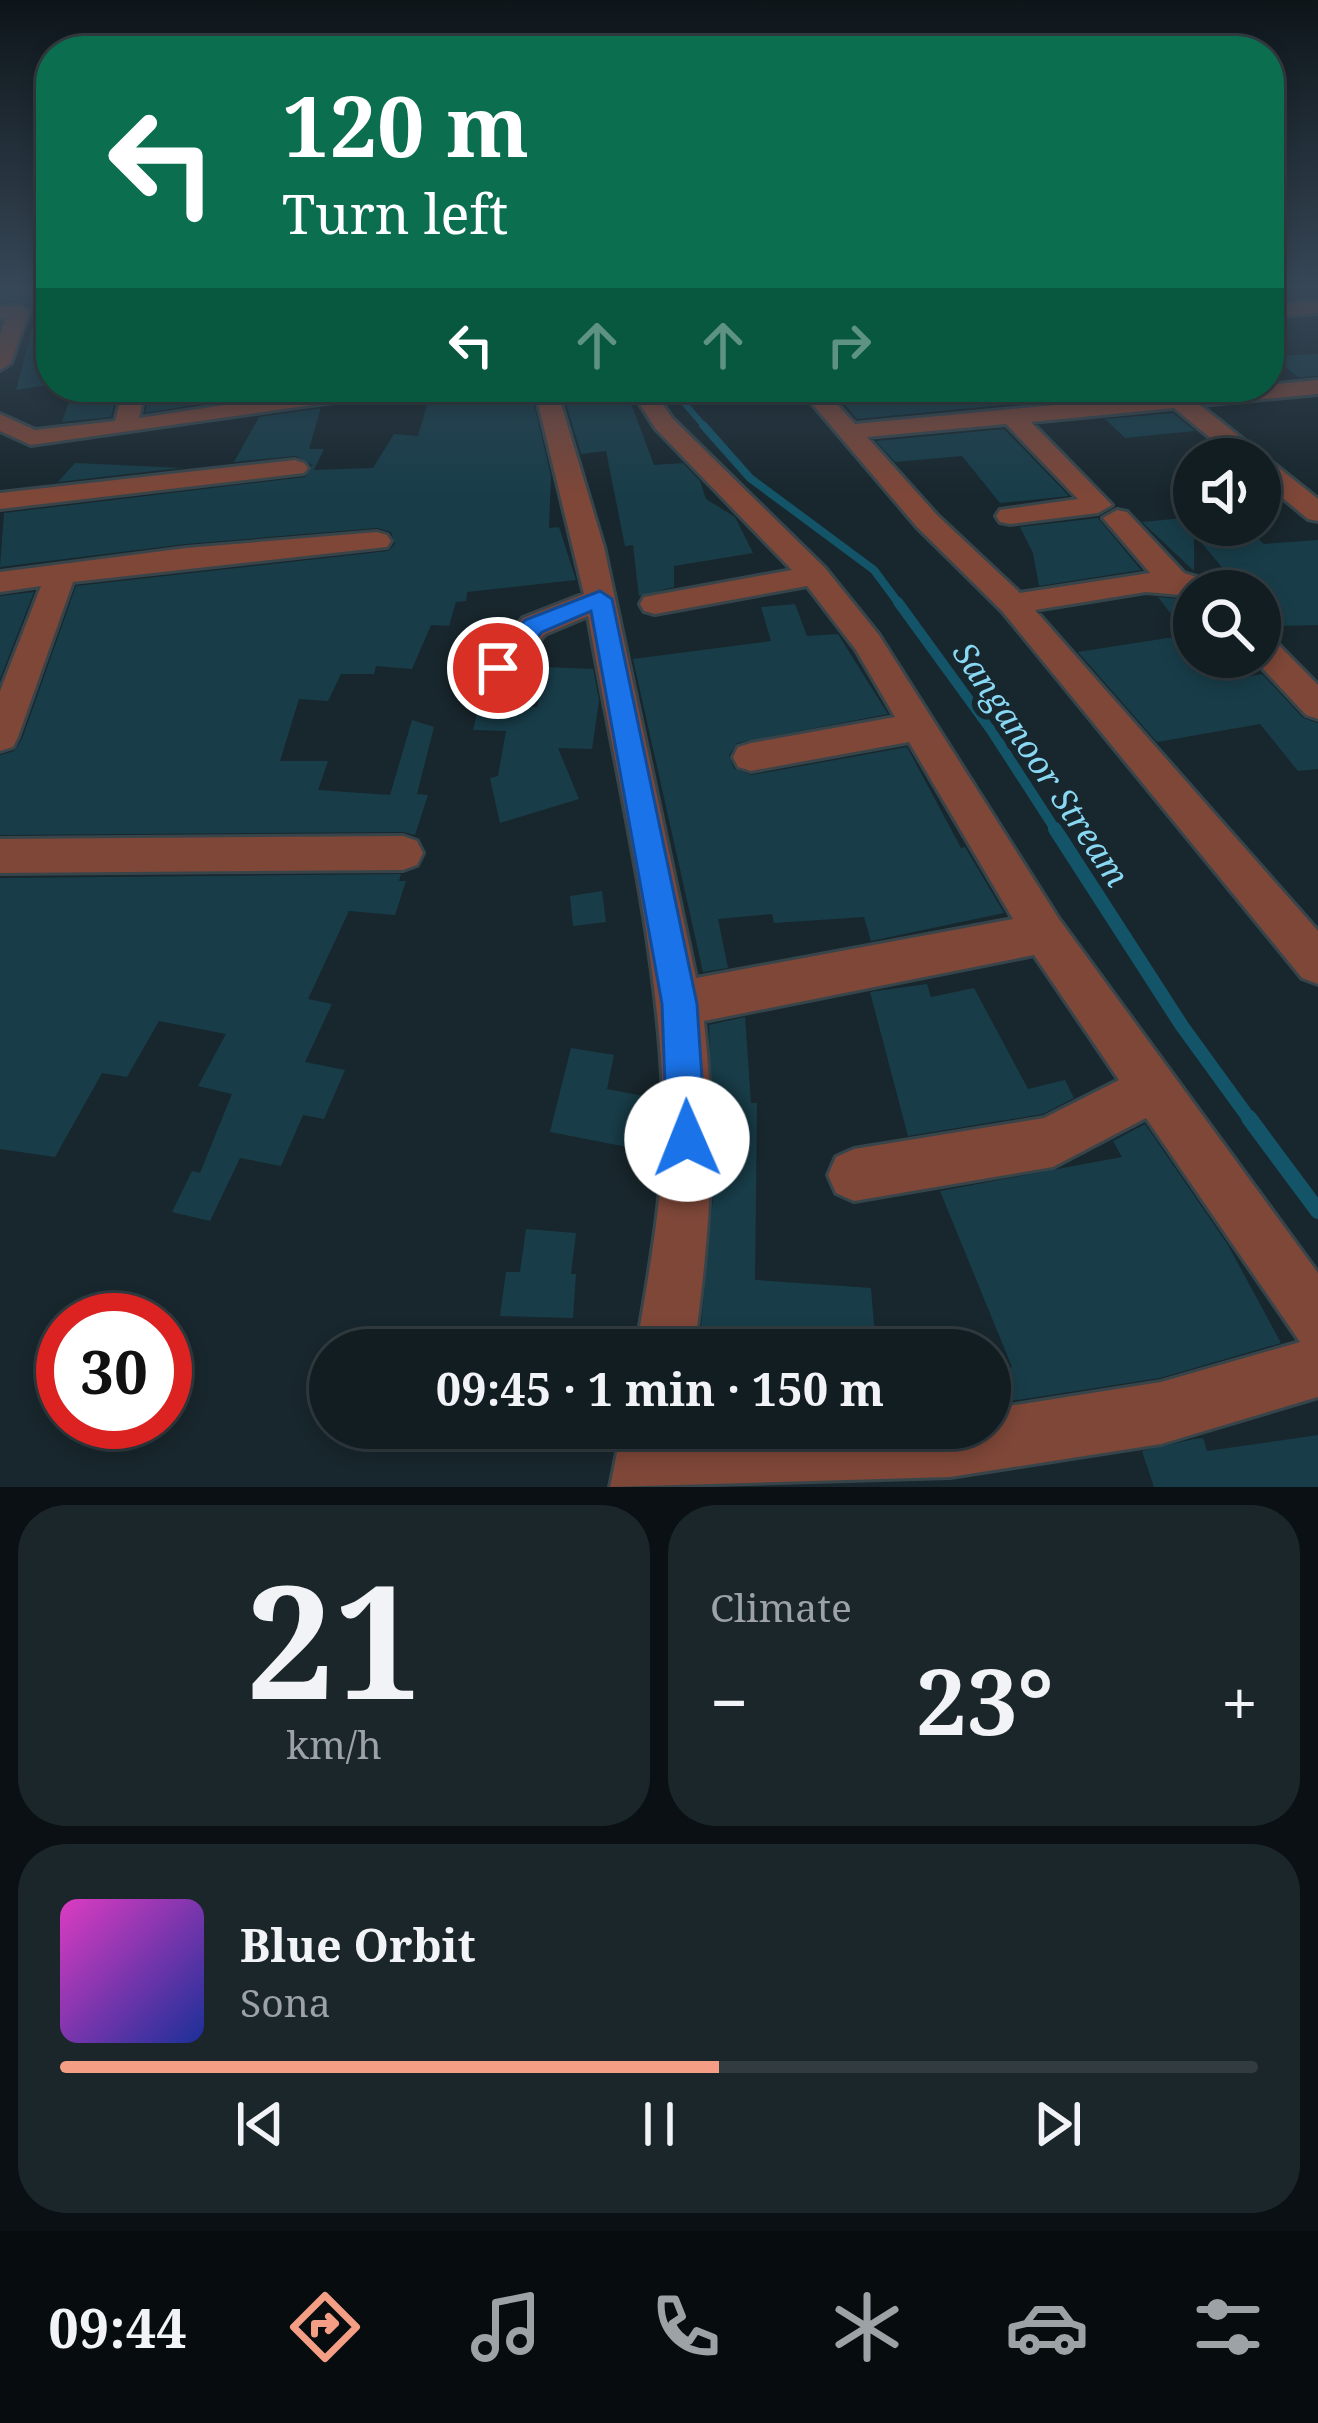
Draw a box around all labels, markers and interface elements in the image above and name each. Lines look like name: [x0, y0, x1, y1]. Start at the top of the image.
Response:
text: 120 m: [282, 67, 529, 182]
icon: left: [84, 84, 240, 240]
text: Turn left: [282, 176, 508, 250]
icon: left: [438, 312, 504, 378]
icon: ahead: [564, 312, 630, 378]
icon: ahead: [690, 312, 756, 378]
icon: right: [816, 312, 882, 378]
map controls: [1173, 438, 1281, 678]
button: sound: [1173, 438, 1281, 546]
button: search: [1173, 570, 1281, 678]
pin: [447, 617, 549, 719]
water label: Sanganoor Stream: [943, 633, 1140, 895]
icon: arrive: [465, 635, 531, 701]
position arrow: [624, 1076, 750, 1202]
speed limit sign: 30: [36, 1293, 192, 1449]
text: 09:45 · 1 min · 150 m: [436, 1358, 884, 1419]
text: 21: [246, 1532, 422, 1745]
text: Climate: [710, 1580, 852, 1633]
text: 23°: [916, 1639, 1054, 1761]
text: −: [710, 1656, 748, 1746]
text: +: [1221, 1656, 1258, 1746]
text: km/h: [286, 1717, 382, 1770]
text: Blue Orbit: [240, 1914, 476, 1975]
text: Sona: [240, 1975, 331, 2028]
icon: previous: [227, 2091, 293, 2157]
icon: pause: [626, 2091, 692, 2157]
icon: next: [1025, 2091, 1091, 2157]
icon: directions: [283, 2285, 367, 2369]
icon: music: [464, 2285, 548, 2369]
icon: phone: [644, 2285, 728, 2369]
icon: climate: [825, 2285, 909, 2369]
icon: car: [1005, 2285, 1089, 2369]
icon: filters: [1186, 2285, 1270, 2369]
text: 09:44: [48, 2290, 187, 2364]

